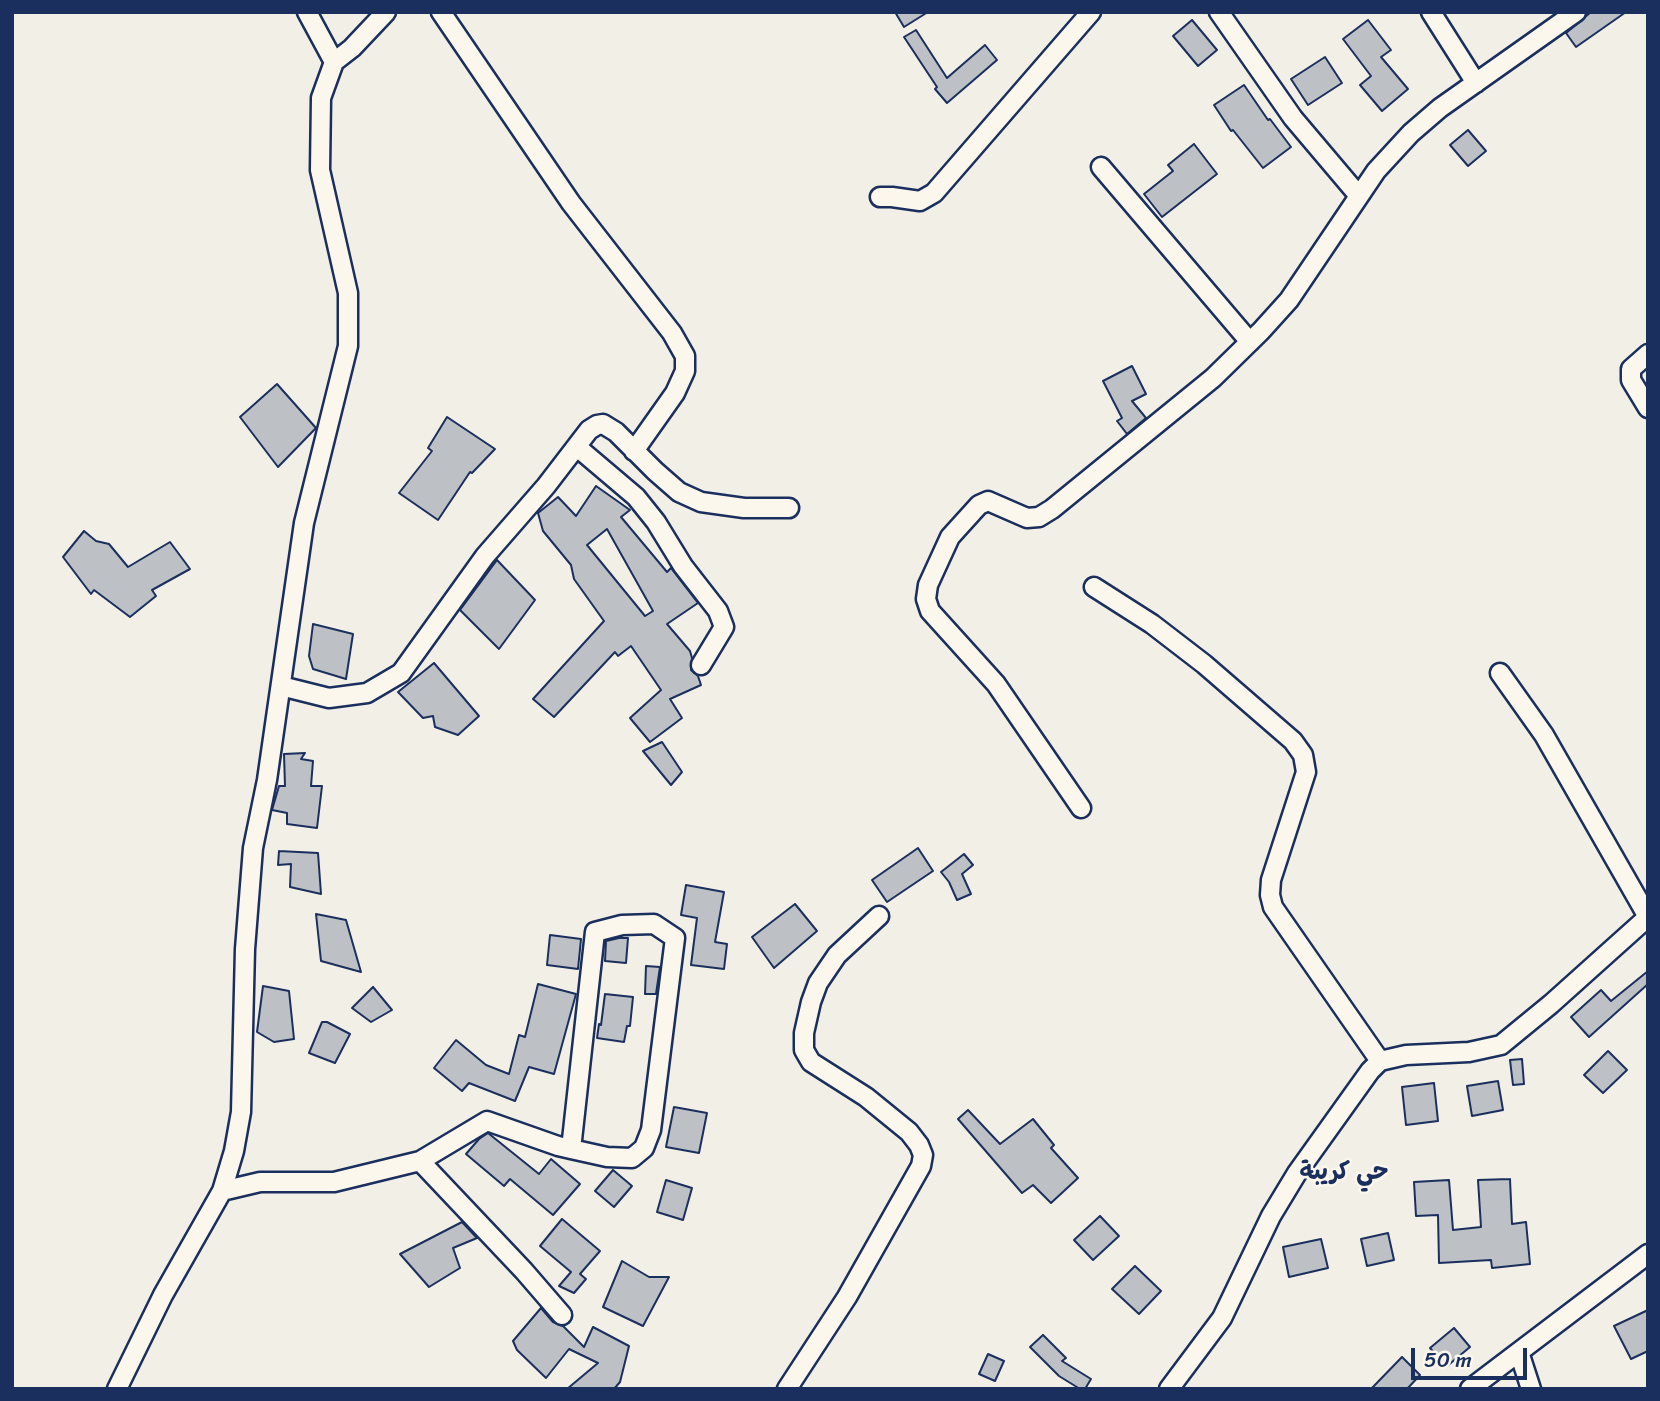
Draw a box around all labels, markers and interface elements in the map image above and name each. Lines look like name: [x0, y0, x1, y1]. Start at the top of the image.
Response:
district label: حي كريبة: [1299, 1159, 1389, 1187]
scale bar: [1415, 1334, 1530, 1378]
text: 50 m: [1424, 1341, 1472, 1379]

